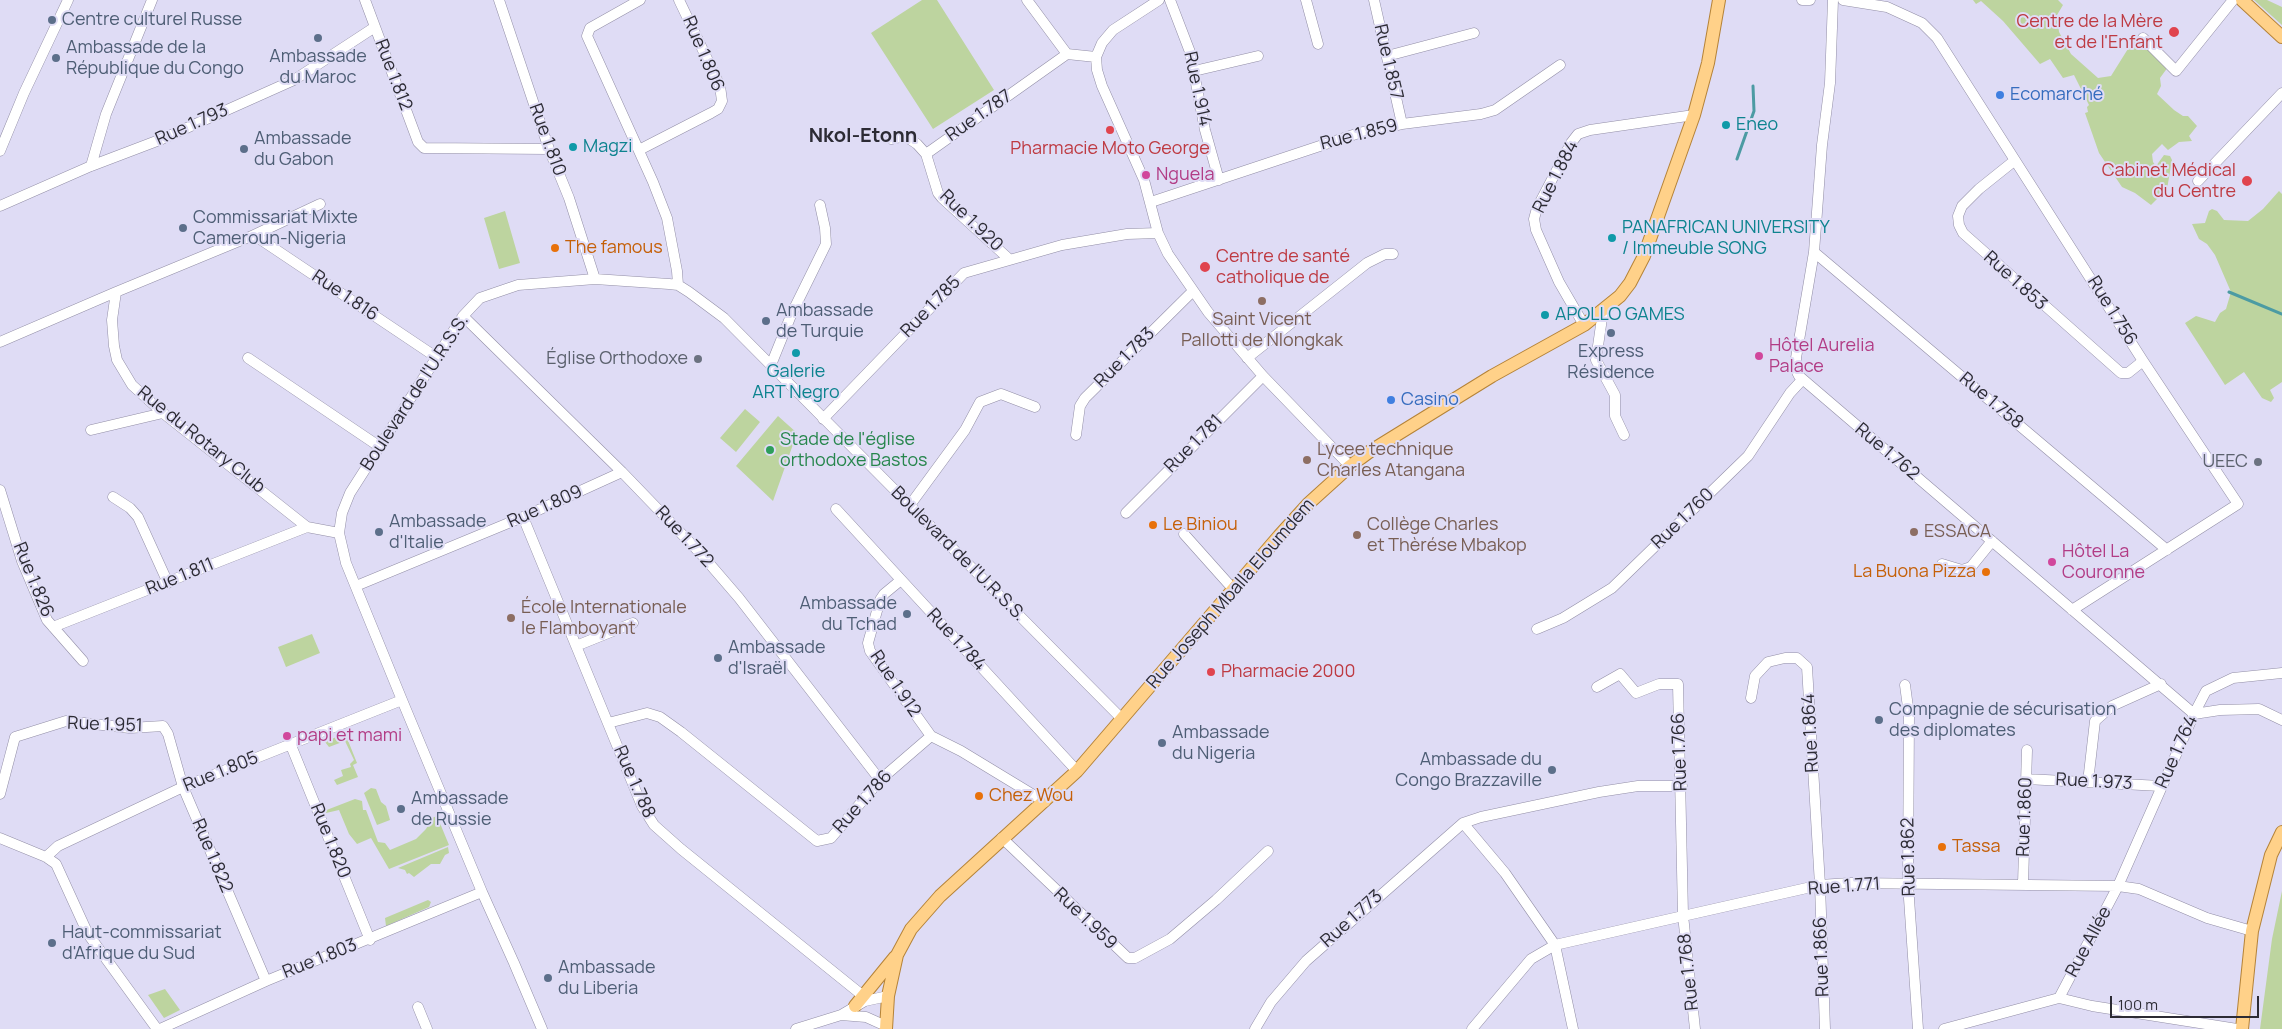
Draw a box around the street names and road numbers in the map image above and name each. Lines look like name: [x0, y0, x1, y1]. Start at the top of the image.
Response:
street label: Rue 1.806: [678, 13, 728, 95]
street label: Rue 1.857: [1369, 22, 1407, 102]
street label: Rue 1.812: [370, 36, 416, 114]
street label: Rue 1.914: [1179, 50, 1215, 128]
street label: Rue 1.787: [942, 85, 1016, 147]
street label: Rue 1.793: [152, 99, 232, 151]
street label: Rue 1.810: [524, 101, 570, 179]
street label: Rue 1.859: [1318, 115, 1400, 155]
street label: Rue 1.884: [1529, 137, 1583, 217]
street label: Rue 1.920: [935, 186, 1007, 256]
street label: Rue 1.853: [1979, 247, 2051, 315]
street label: Rue 1.816: [308, 266, 382, 326]
street label: Rue 1.785: [897, 272, 965, 342]
street label: Rue 1.756: [2082, 272, 2142, 350]
street label: Boulevard de l'U.R.S.S.: [357, 311, 473, 475]
street label: Rue 1.783: [1090, 323, 1160, 393]
street label: Rue 1.758: [1955, 368, 2027, 434]
street label: Rue du Rotary Club: [133, 382, 269, 498]
street label: Rue 1.781: [1160, 410, 1228, 478]
street label: Rue 1.762: [1850, 419, 1924, 485]
street label: Rue 1.809: [504, 481, 586, 533]
street label: Boulevard de l'U.R.S.S.: [886, 482, 1030, 626]
street label: Rue 1.760: [1647, 484, 1719, 554]
street label: Rue Joseph Mballa Eloumdem: [1143, 495, 1319, 693]
street label: Rue 1.772: [650, 502, 718, 572]
street label: Rue 1.826: [8, 539, 58, 621]
street label: Rue 1.811: [143, 554, 217, 600]
street label: Rue 1.784: [922, 604, 990, 676]
street label: Rue 1.912: [865, 647, 925, 721]
street label: Rue 1.864: [1798, 693, 1824, 773]
street label: Rue 1.766: [1668, 712, 1692, 792]
street label: Rue 1.764: [2151, 712, 2203, 792]
street label: Rue 1.951: [67, 713, 143, 737]
street label: Rue 1.788: [608, 742, 660, 822]
street label: Rue 1.805: [180, 747, 262, 797]
street label: Rue 1.786: [829, 766, 897, 838]
street label: Rue 1.973: [2055, 769, 2133, 795]
street label: Rue 1.860: [2013, 777, 2037, 857]
street label: Rue 1.820: [305, 800, 355, 882]
street label: Rue 1.822: [187, 816, 237, 896]
street label: Rue 1.862: [1898, 817, 1920, 897]
street label: Rue 1.771: [1807, 874, 1881, 900]
street label: Rue 1.959: [1049, 884, 1121, 954]
street label: Rue 1.773: [1317, 886, 1387, 952]
street label: Rue Allée: [2061, 903, 2117, 981]
street label: Rue 1.866: [1810, 917, 1834, 997]
street label: Rue 1.768: [1674, 932, 1704, 1012]
street label: Rue 1.803: [280, 934, 360, 984]

